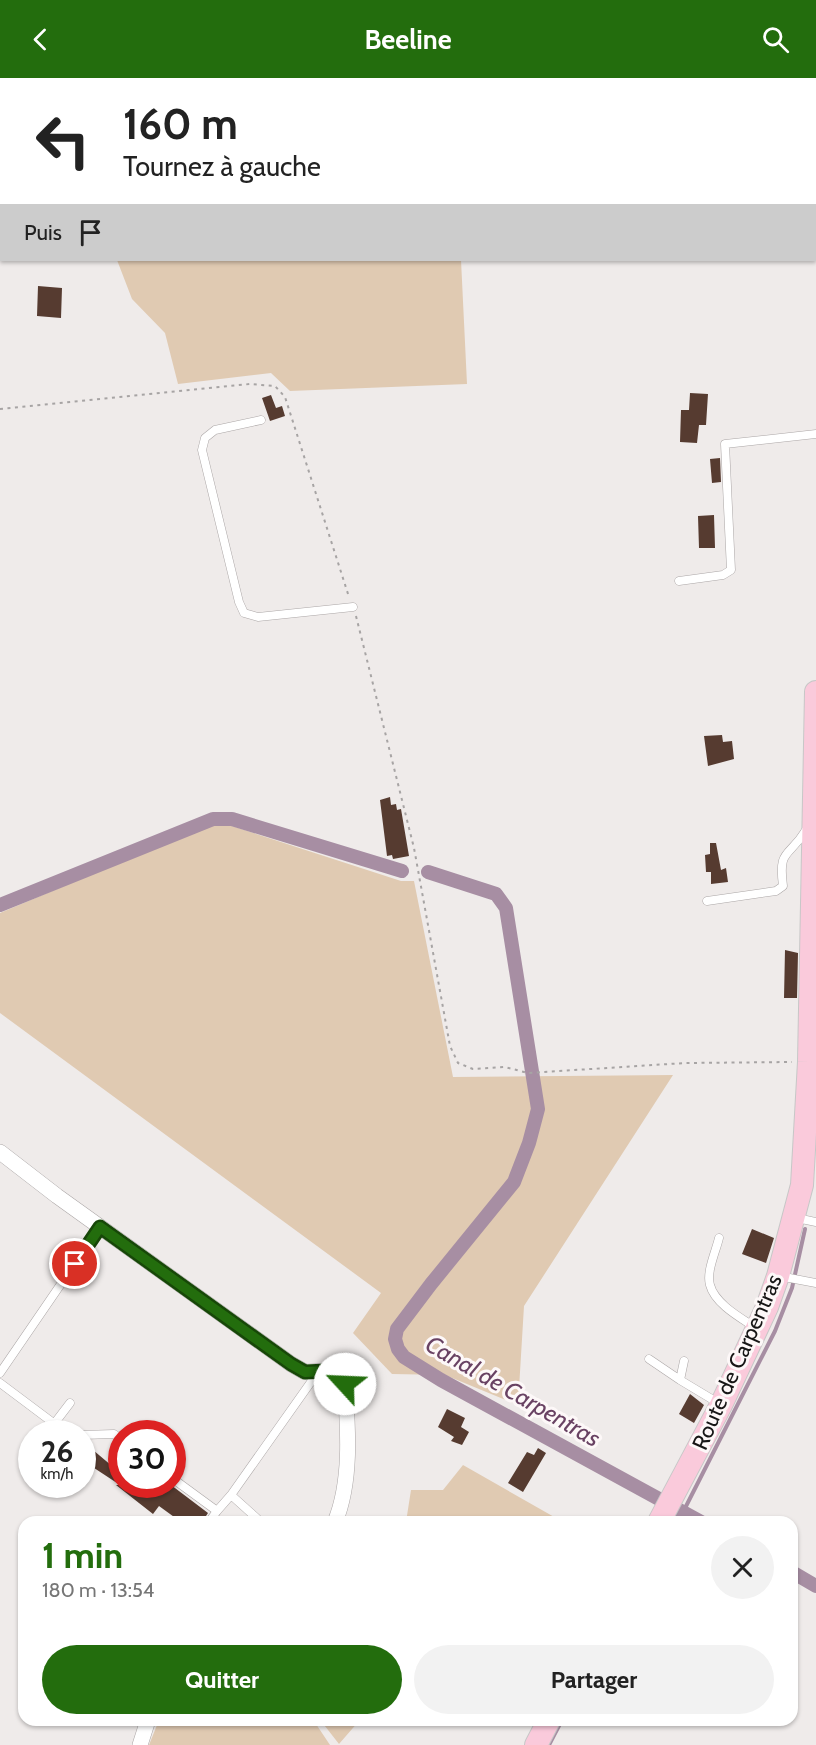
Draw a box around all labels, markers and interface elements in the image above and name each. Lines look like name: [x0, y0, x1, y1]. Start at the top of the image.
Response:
icon: back: [24, 23, 57, 56]
text: Beeline: [364, 23, 452, 56]
icon: search: [759, 23, 792, 56]
text: 160 m: [123, 98, 238, 150]
icon: left: [24, 102, 102, 180]
text: Tournez à gauche: [123, 150, 321, 183]
icon: arrive: [74, 216, 107, 249]
text: Puis: [24, 219, 62, 246]
pin: [49, 1238, 100, 1289]
icon: arrive: [58, 1247, 91, 1280]
street label: Route de Carpentras: [686, 1270, 788, 1454]
water label: Canal de Carpentras: [420, 1329, 606, 1453]
position arrow: [313, 1352, 377, 1416]
speed limit sign: 30: [108, 1420, 186, 1498]
text: 26: [41, 1433, 73, 1470]
text: km/h: [41, 1465, 73, 1483]
text: 1 min: [42, 1533, 123, 1577]
button: close: [711, 1536, 774, 1599]
text: 180 m · 13:54: [42, 1578, 154, 1602]
button: Quitter: [42, 1645, 402, 1714]
button: Partager: [414, 1645, 774, 1714]

